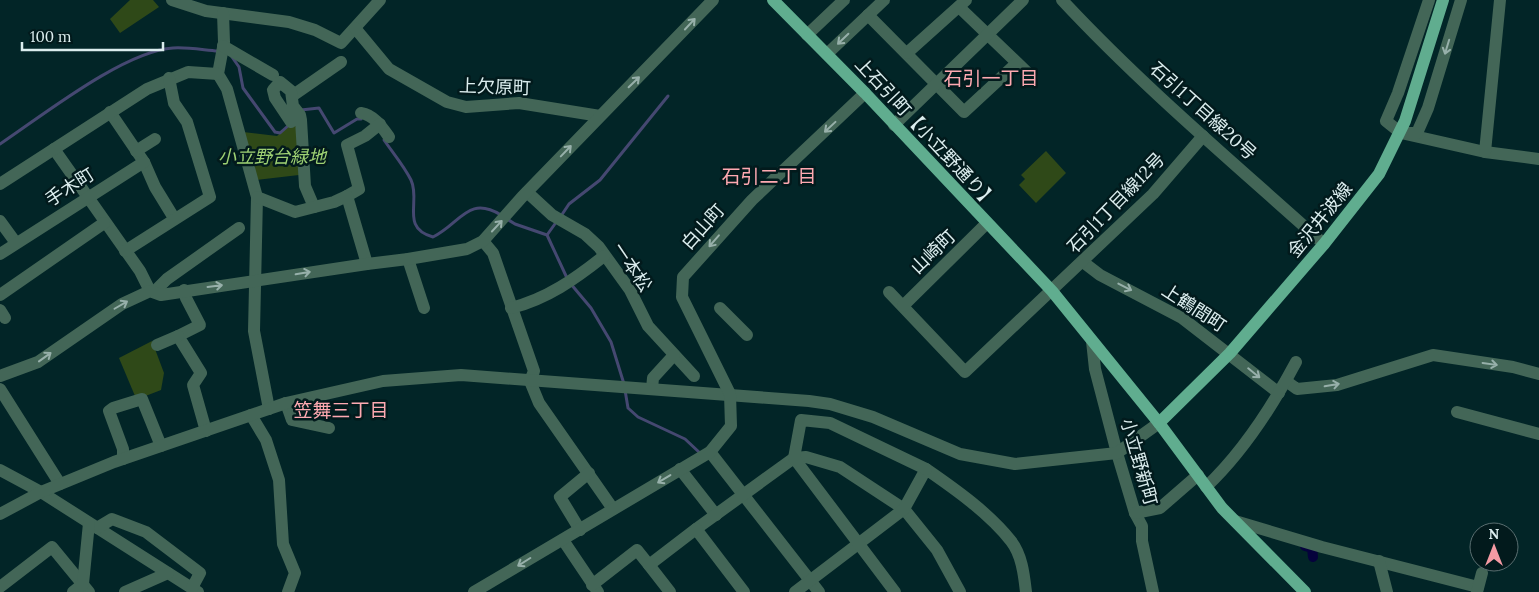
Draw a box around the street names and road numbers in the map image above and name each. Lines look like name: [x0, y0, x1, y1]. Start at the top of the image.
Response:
street label: 上石引町【小立野通り】: [850, 52, 1002, 213]
street label: 石引1丁目線20号: [1145, 57, 1261, 164]
street label: 上欠原町: [459, 74, 531, 99]
street label: 石引1丁目線12号: [1062, 148, 1169, 258]
street label: 手木町: [41, 162, 99, 211]
street label: 金沢井波線: [1282, 177, 1357, 262]
street label: 白山町: [676, 199, 729, 254]
street label: 山崎町: [905, 225, 960, 279]
street label: 一本松: [608, 238, 657, 296]
street label: 上鶴間町: [1158, 278, 1231, 337]
street label: 小立野新町: [1116, 415, 1163, 508]

